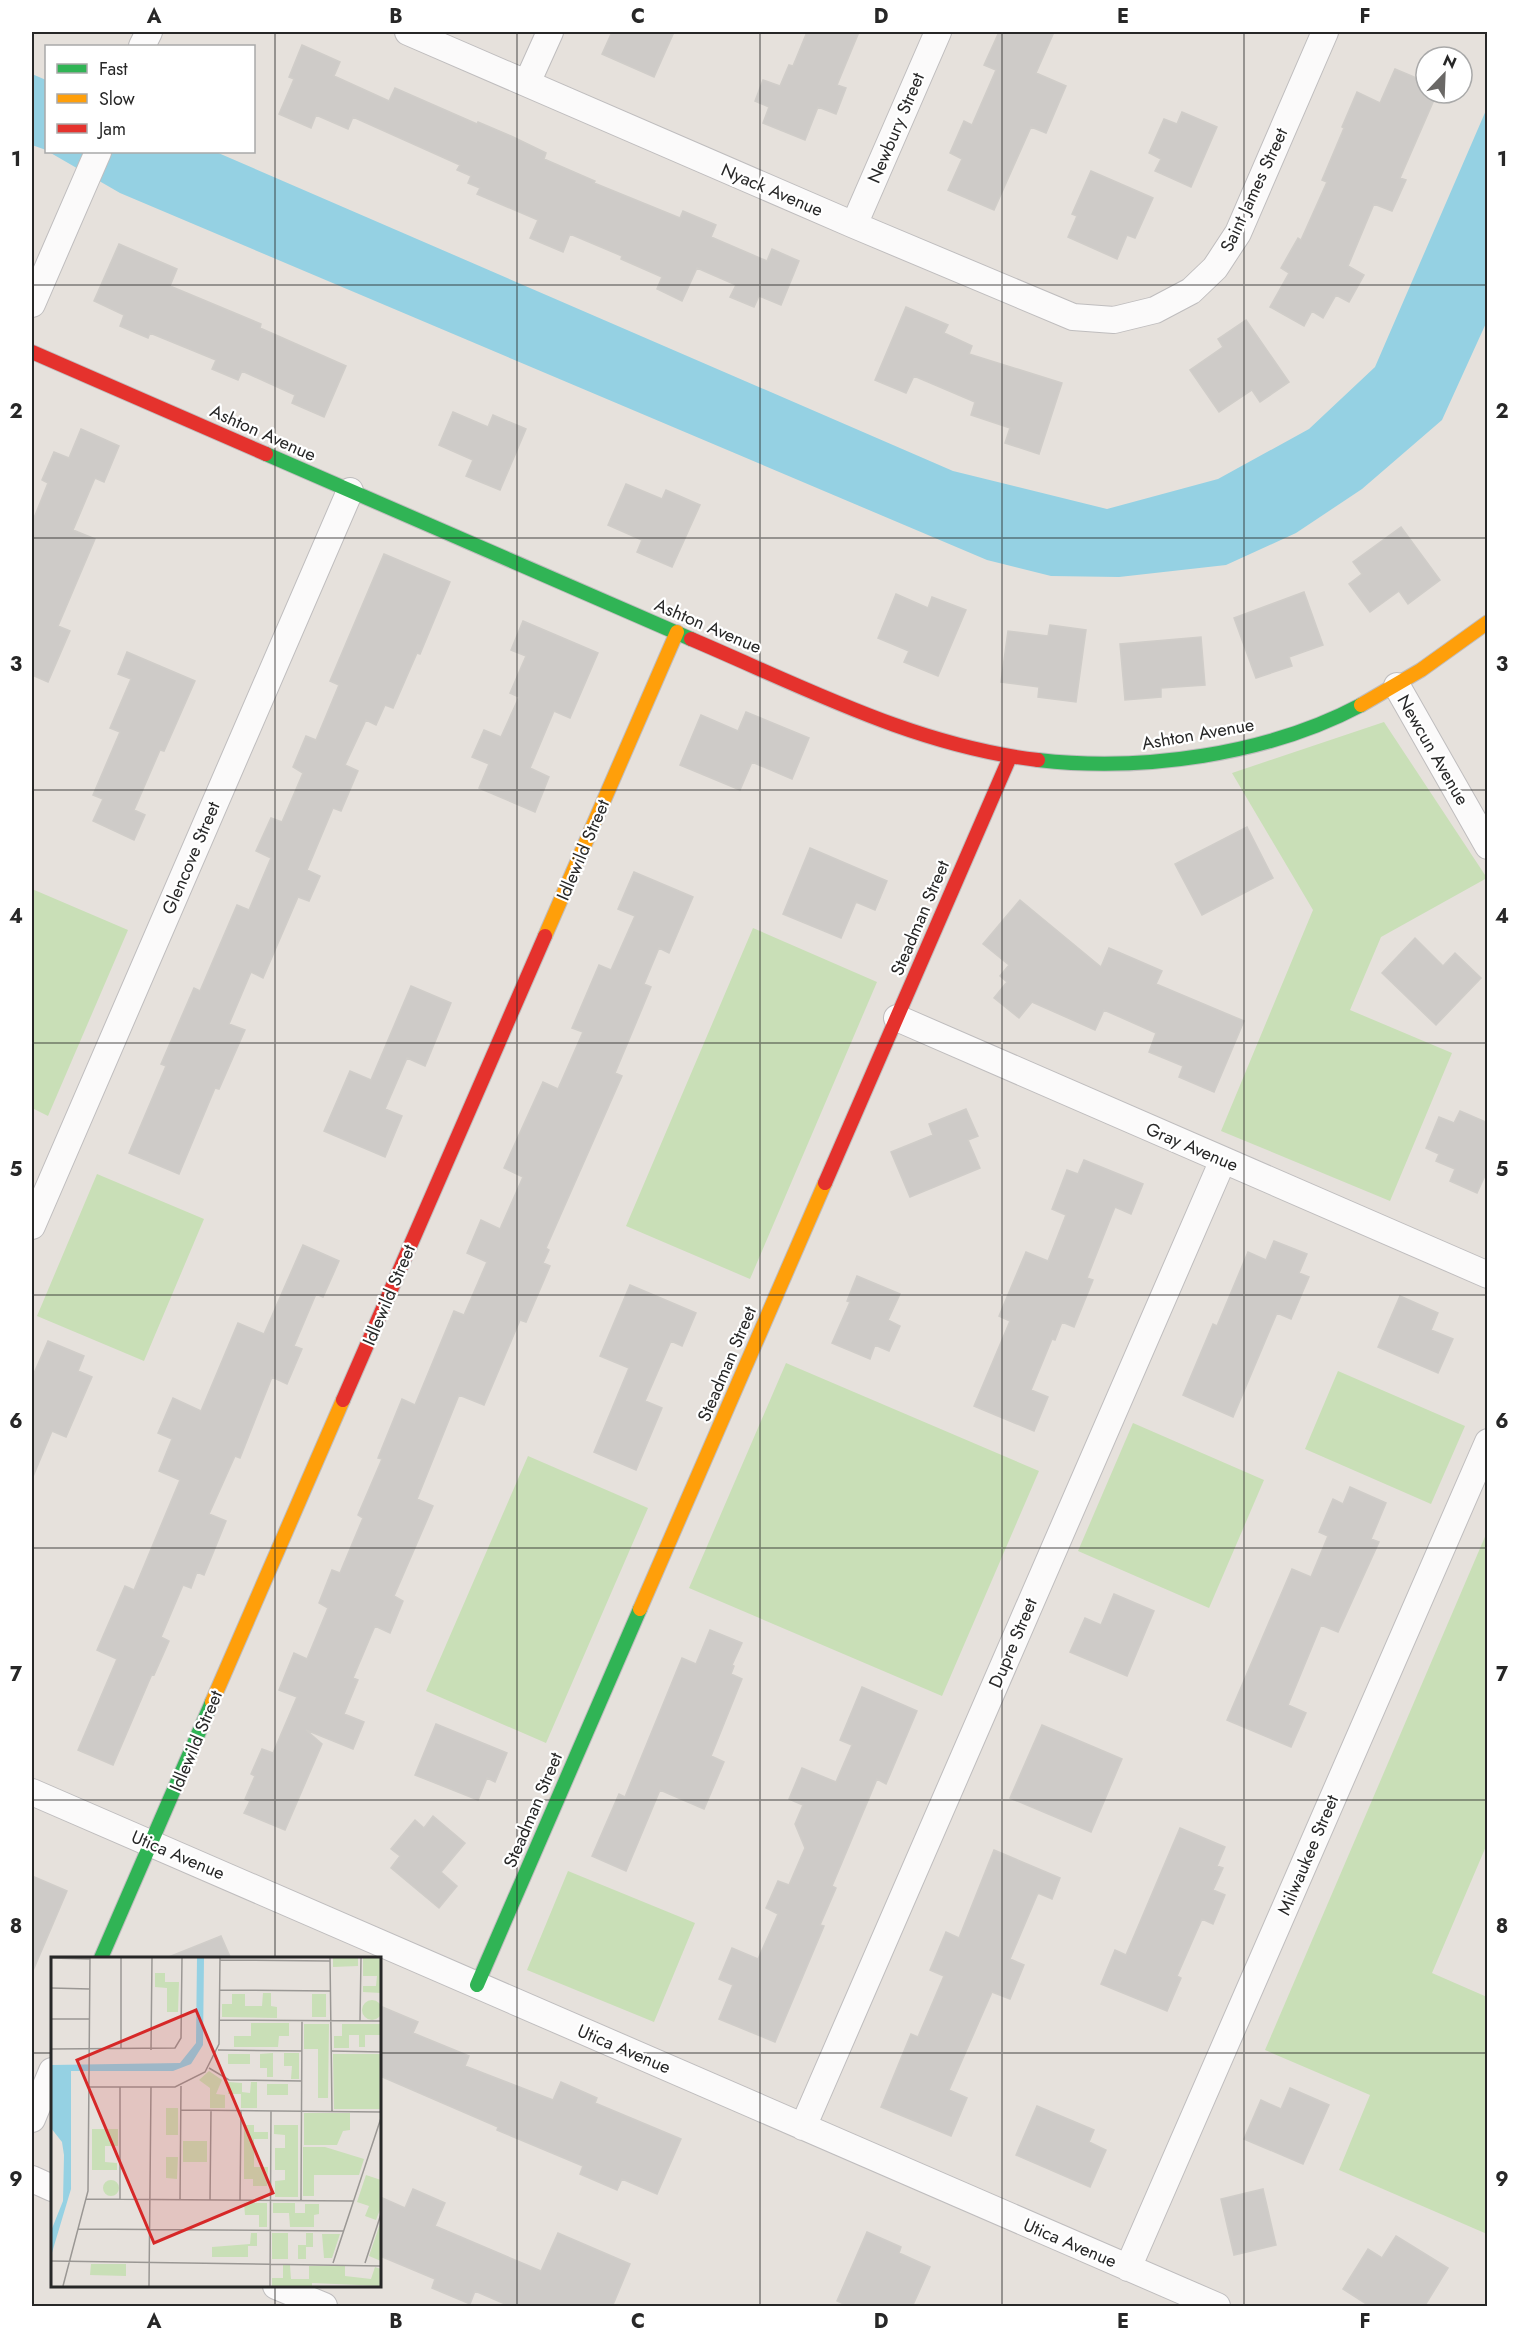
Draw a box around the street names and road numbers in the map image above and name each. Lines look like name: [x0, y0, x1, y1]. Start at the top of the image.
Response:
street label: Newbury Street: [861, 68, 931, 187]
street label: Saint James Street: [1214, 123, 1294, 256]
street label: Nyack Avenue: [717, 157, 827, 223]
street label: Ashton Avenue: [206, 398, 320, 468]
street label: Ashton Avenue: [651, 592, 765, 660]
street label: Newcun Avenue: [1391, 690, 1475, 810]
street label: Ashton Avenue: [1140, 711, 1256, 757]
street label: Idlewild Street: [550, 795, 616, 905]
street label: Glencove Street: [156, 797, 227, 918]
street label: Steadman Street: [884, 856, 956, 980]
street label: Gray Avenue: [1142, 1116, 1242, 1178]
street label: Idlewild Street: [356, 1240, 422, 1350]
street label: Steadman Street: [691, 1302, 763, 1426]
street label: Dupre Street: [982, 1593, 1044, 1692]
street label: Idlewild Street: [163, 1686, 229, 1796]
street label: Steadman Street: [497, 1748, 569, 1872]
street label: Milwaukee Street: [1271, 1790, 1345, 1919]
street label: Utica Avenue: [127, 1824, 229, 1886]
street label: Utica Avenue: [573, 2018, 675, 2080]
street label: Utica Avenue: [1019, 2212, 1121, 2274]

